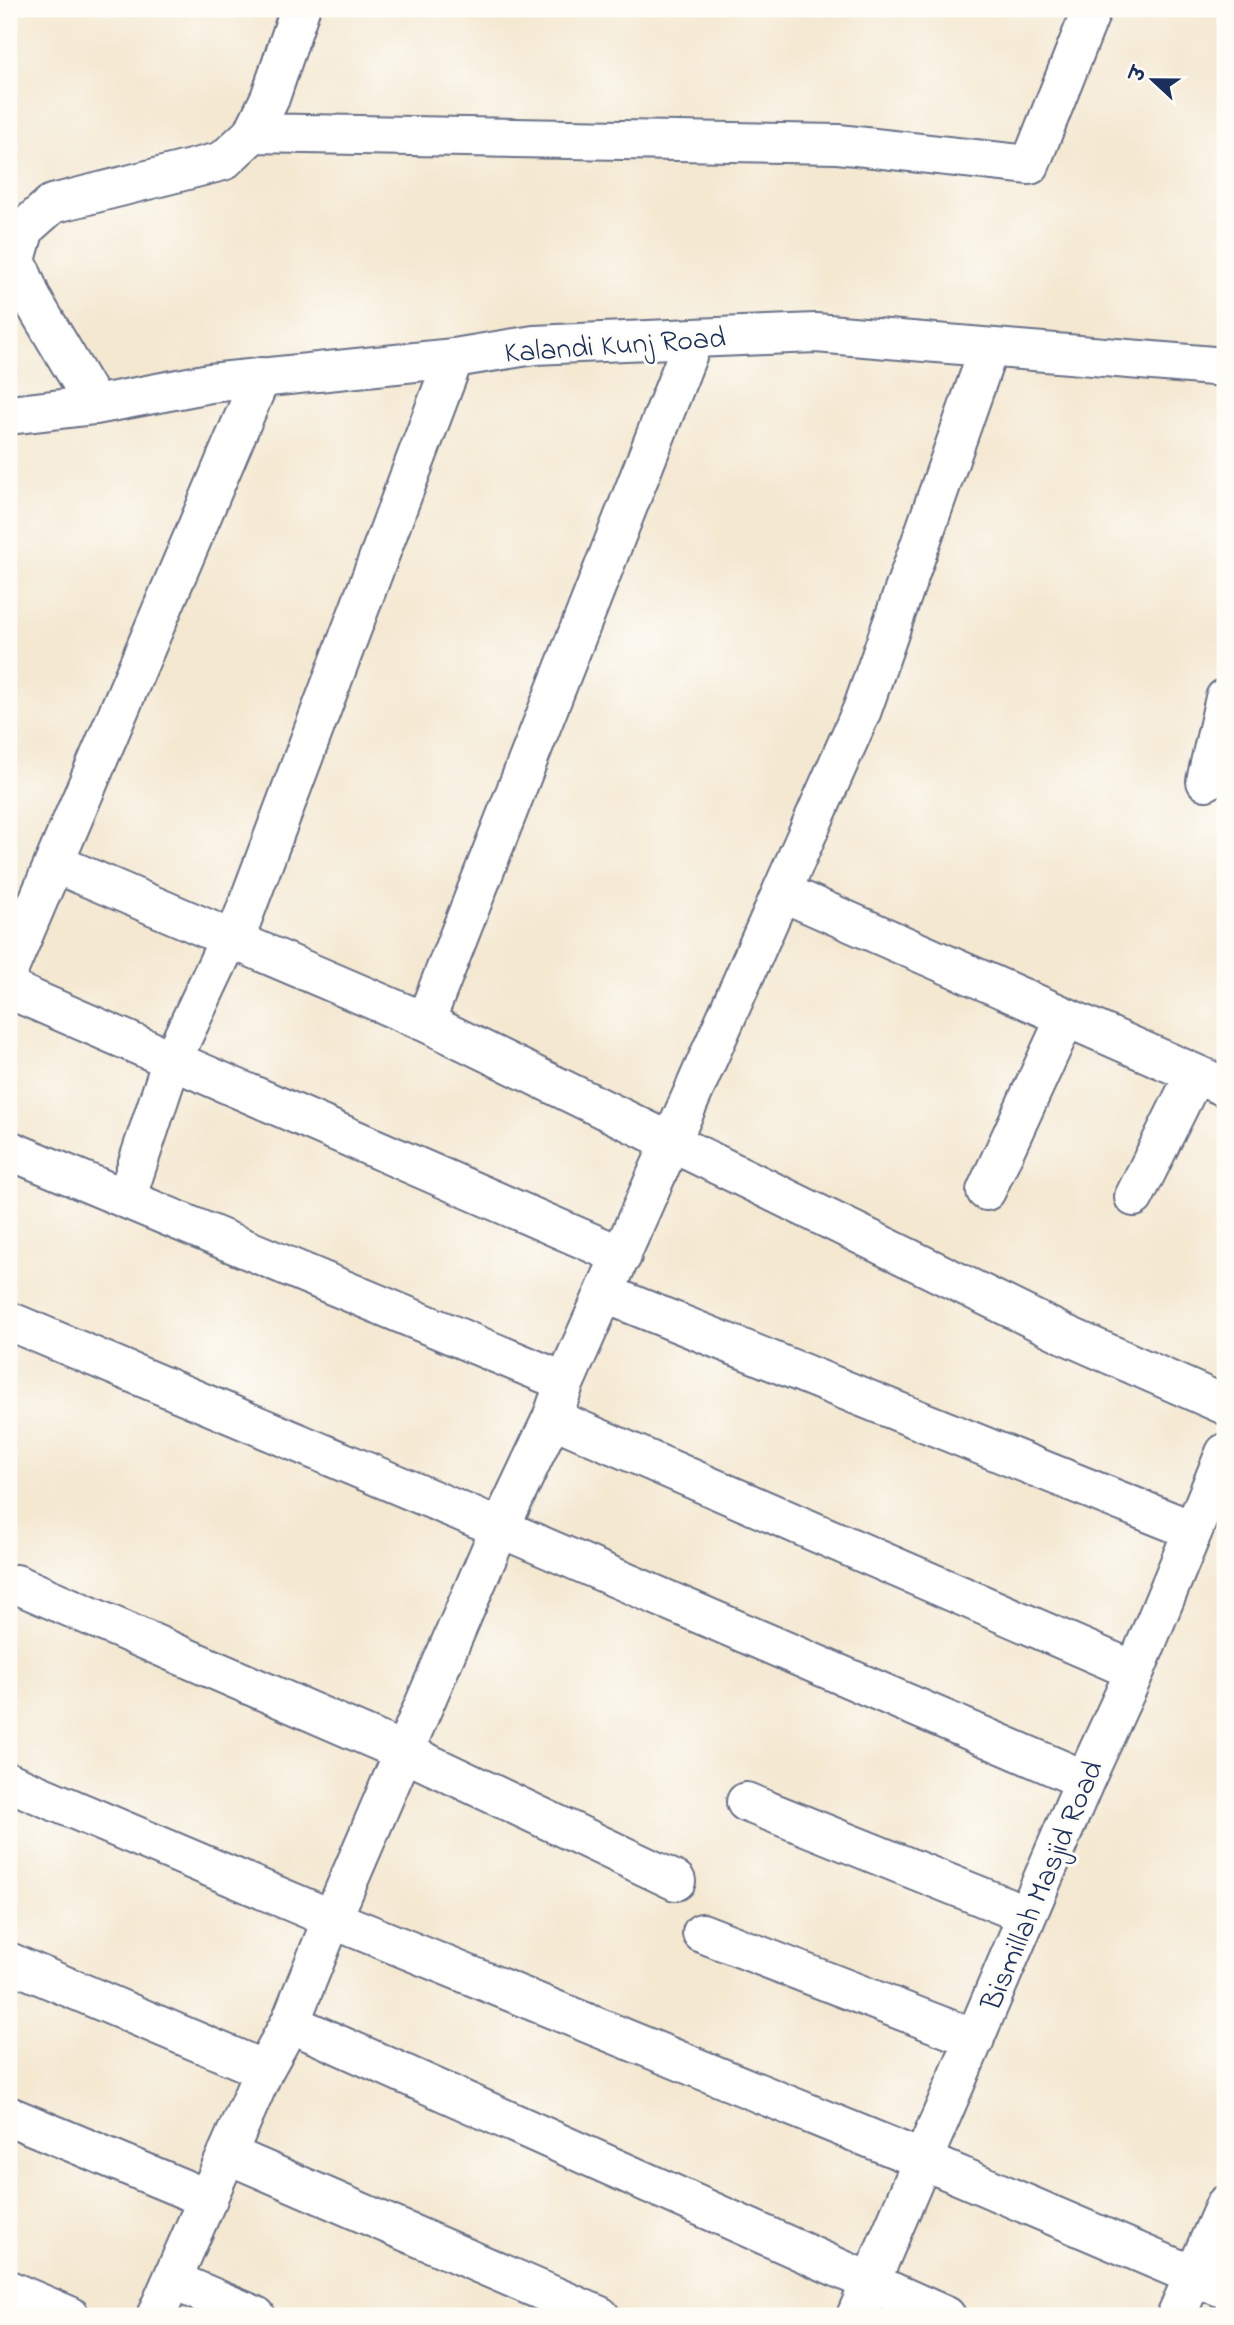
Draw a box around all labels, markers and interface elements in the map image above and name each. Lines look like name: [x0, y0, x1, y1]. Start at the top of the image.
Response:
north arrow: [1118, 46, 1188, 116]
text: उ: [1124, 61, 1155, 87]
street label: Kalandi Kunj Road: [503, 317, 727, 377]
street label: Bismillah Masjid Road: [971, 1754, 1116, 2019]

